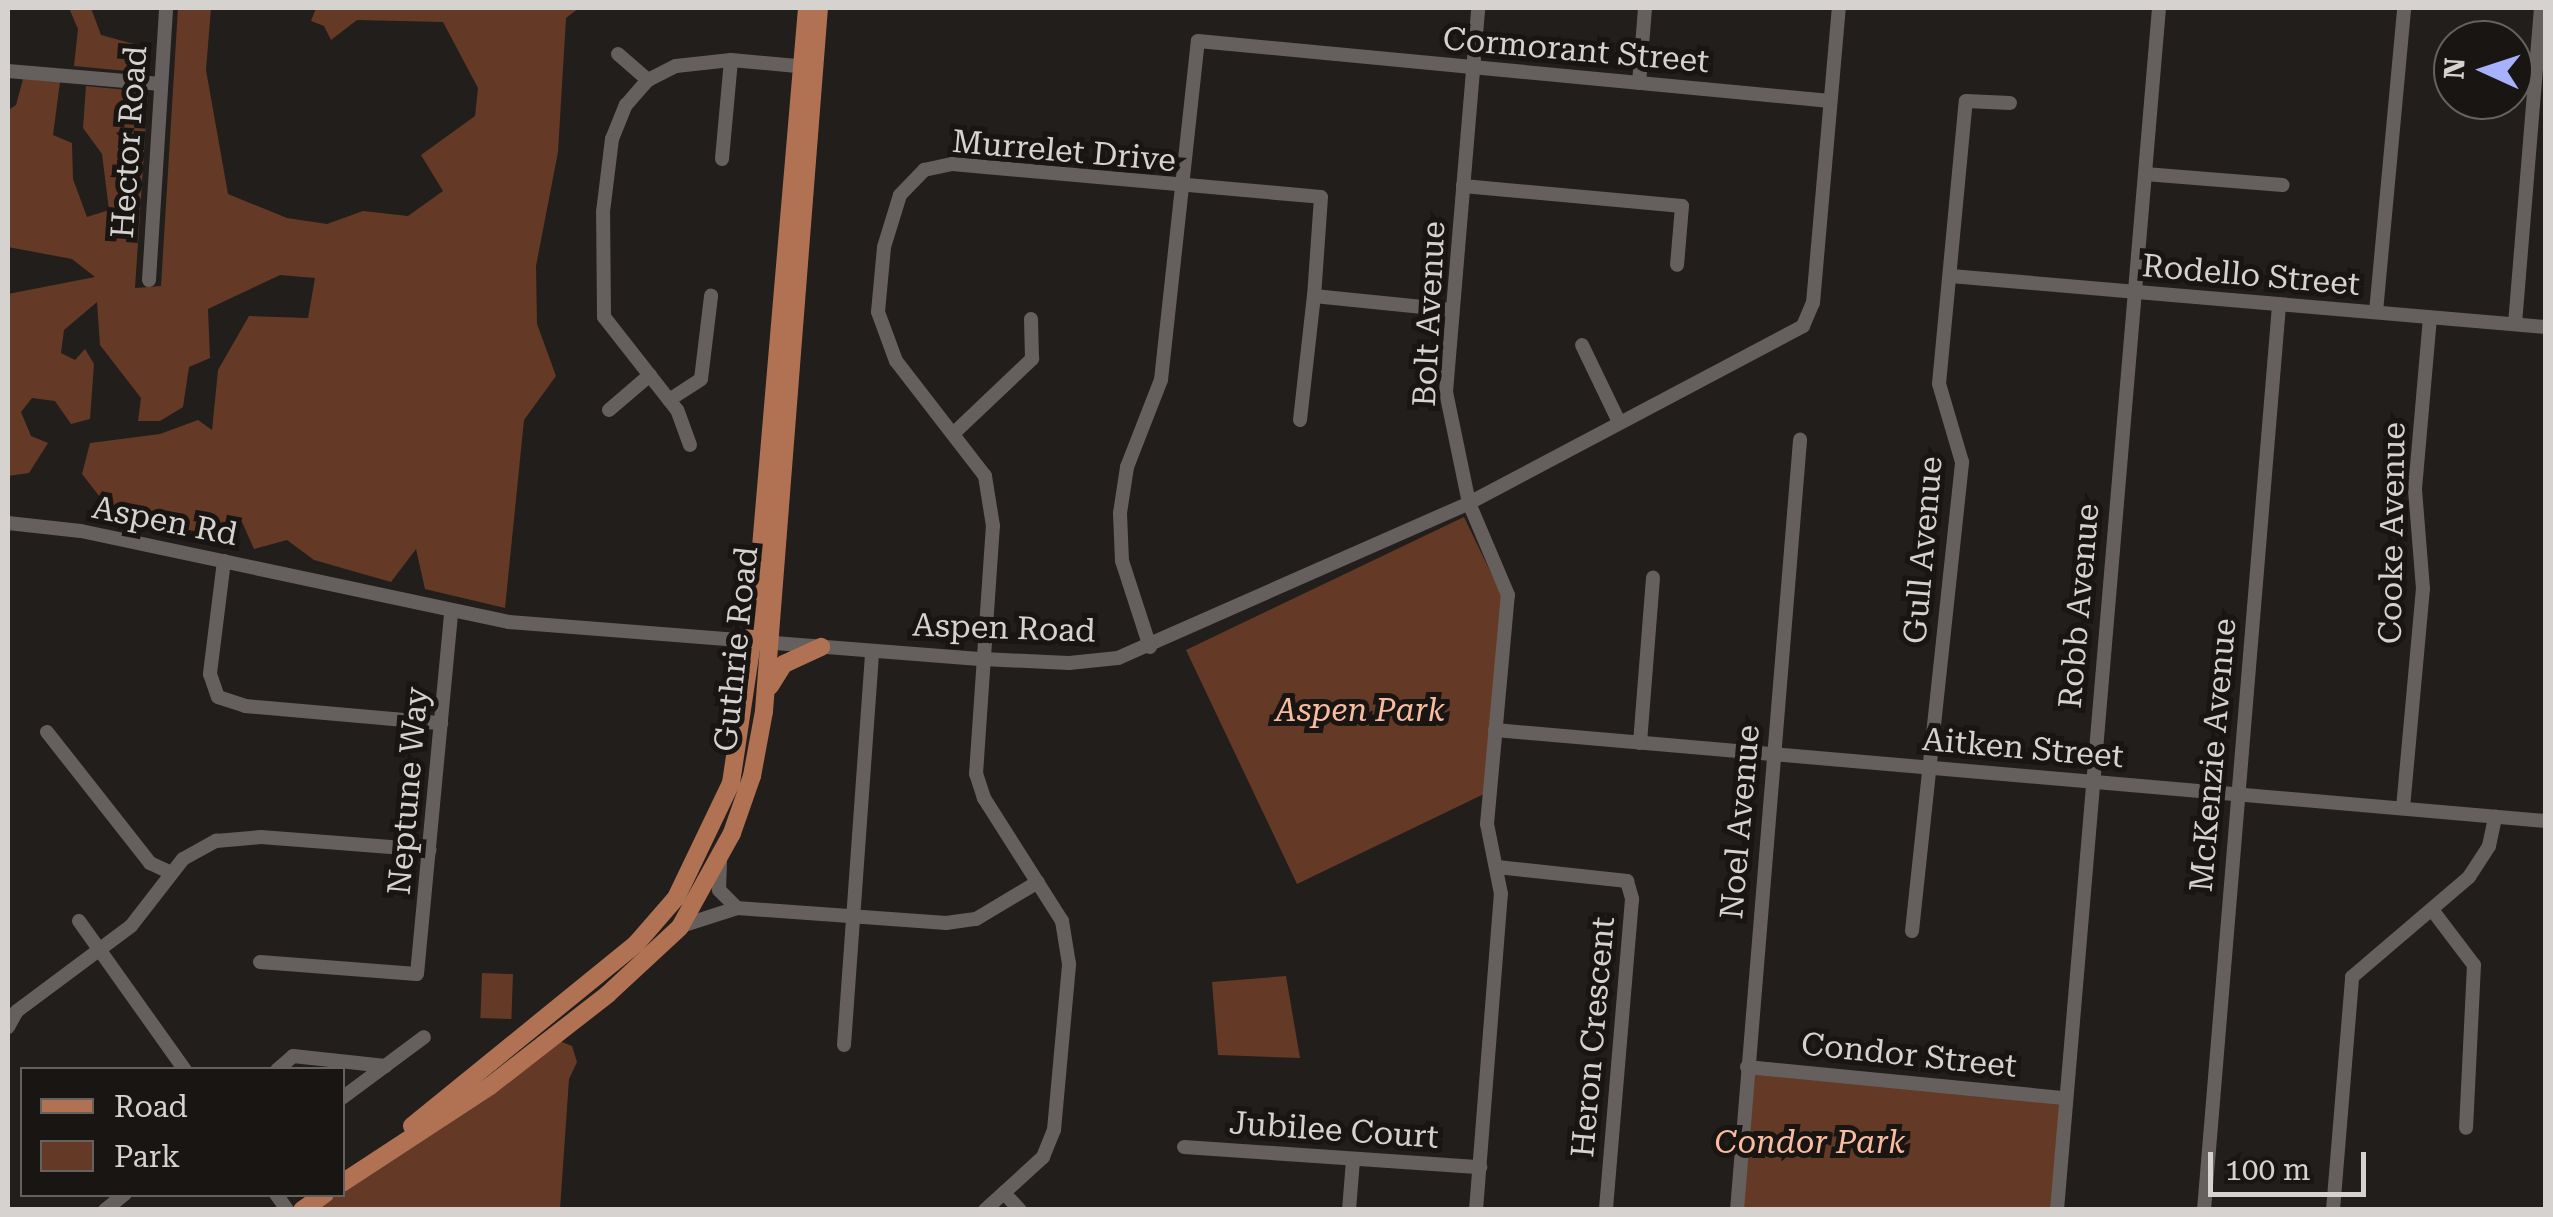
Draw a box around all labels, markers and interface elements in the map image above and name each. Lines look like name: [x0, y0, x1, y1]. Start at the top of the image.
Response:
street label: Cormorant Street: [1441, 19, 1711, 81]
north arrow: [2433, 20, 2533, 120]
street label: Hector Road: [103, 44, 155, 240]
text: N: [2437, 57, 2472, 80]
street label: Murrelet Drive: [950, 122, 1178, 180]
street label: Bolt Avenue: [1405, 220, 1453, 408]
street label: Rodello Street: [2141, 246, 2361, 304]
street label: Cooke Avenue: [2371, 422, 2413, 644]
street label: Gull Avenue: [1896, 455, 1950, 645]
street label: Aspen Rd: [89, 488, 241, 554]
street label: Robb Avenue: [2051, 502, 2107, 710]
street label: Guthrie Road: [706, 545, 766, 753]
street label: Aspen Road: [912, 606, 1096, 650]
street label: McKenzie Avenue: [2182, 617, 2244, 893]
street label: Neptune Way: [380, 685, 436, 897]
park label: Aspen Park: [1275, 691, 1445, 729]
street label: Aitken Street: [1921, 720, 2125, 776]
street label: Noel Avenue: [1712, 723, 1768, 921]
street label: Heron Crescent: [1563, 915, 1623, 1159]
street label: Condor Street: [1799, 1025, 2019, 1085]
legend: [20, 1067, 345, 1197]
text: Road: [114, 1089, 188, 1124]
street label: Jubilee Court: [1228, 1104, 1440, 1156]
park label: Condor Park: [1715, 1123, 1905, 1161]
scale bar: [2213, 1132, 2370, 1194]
text: Park: [114, 1139, 180, 1174]
text: 100 m: [2225, 1152, 2310, 1187]

